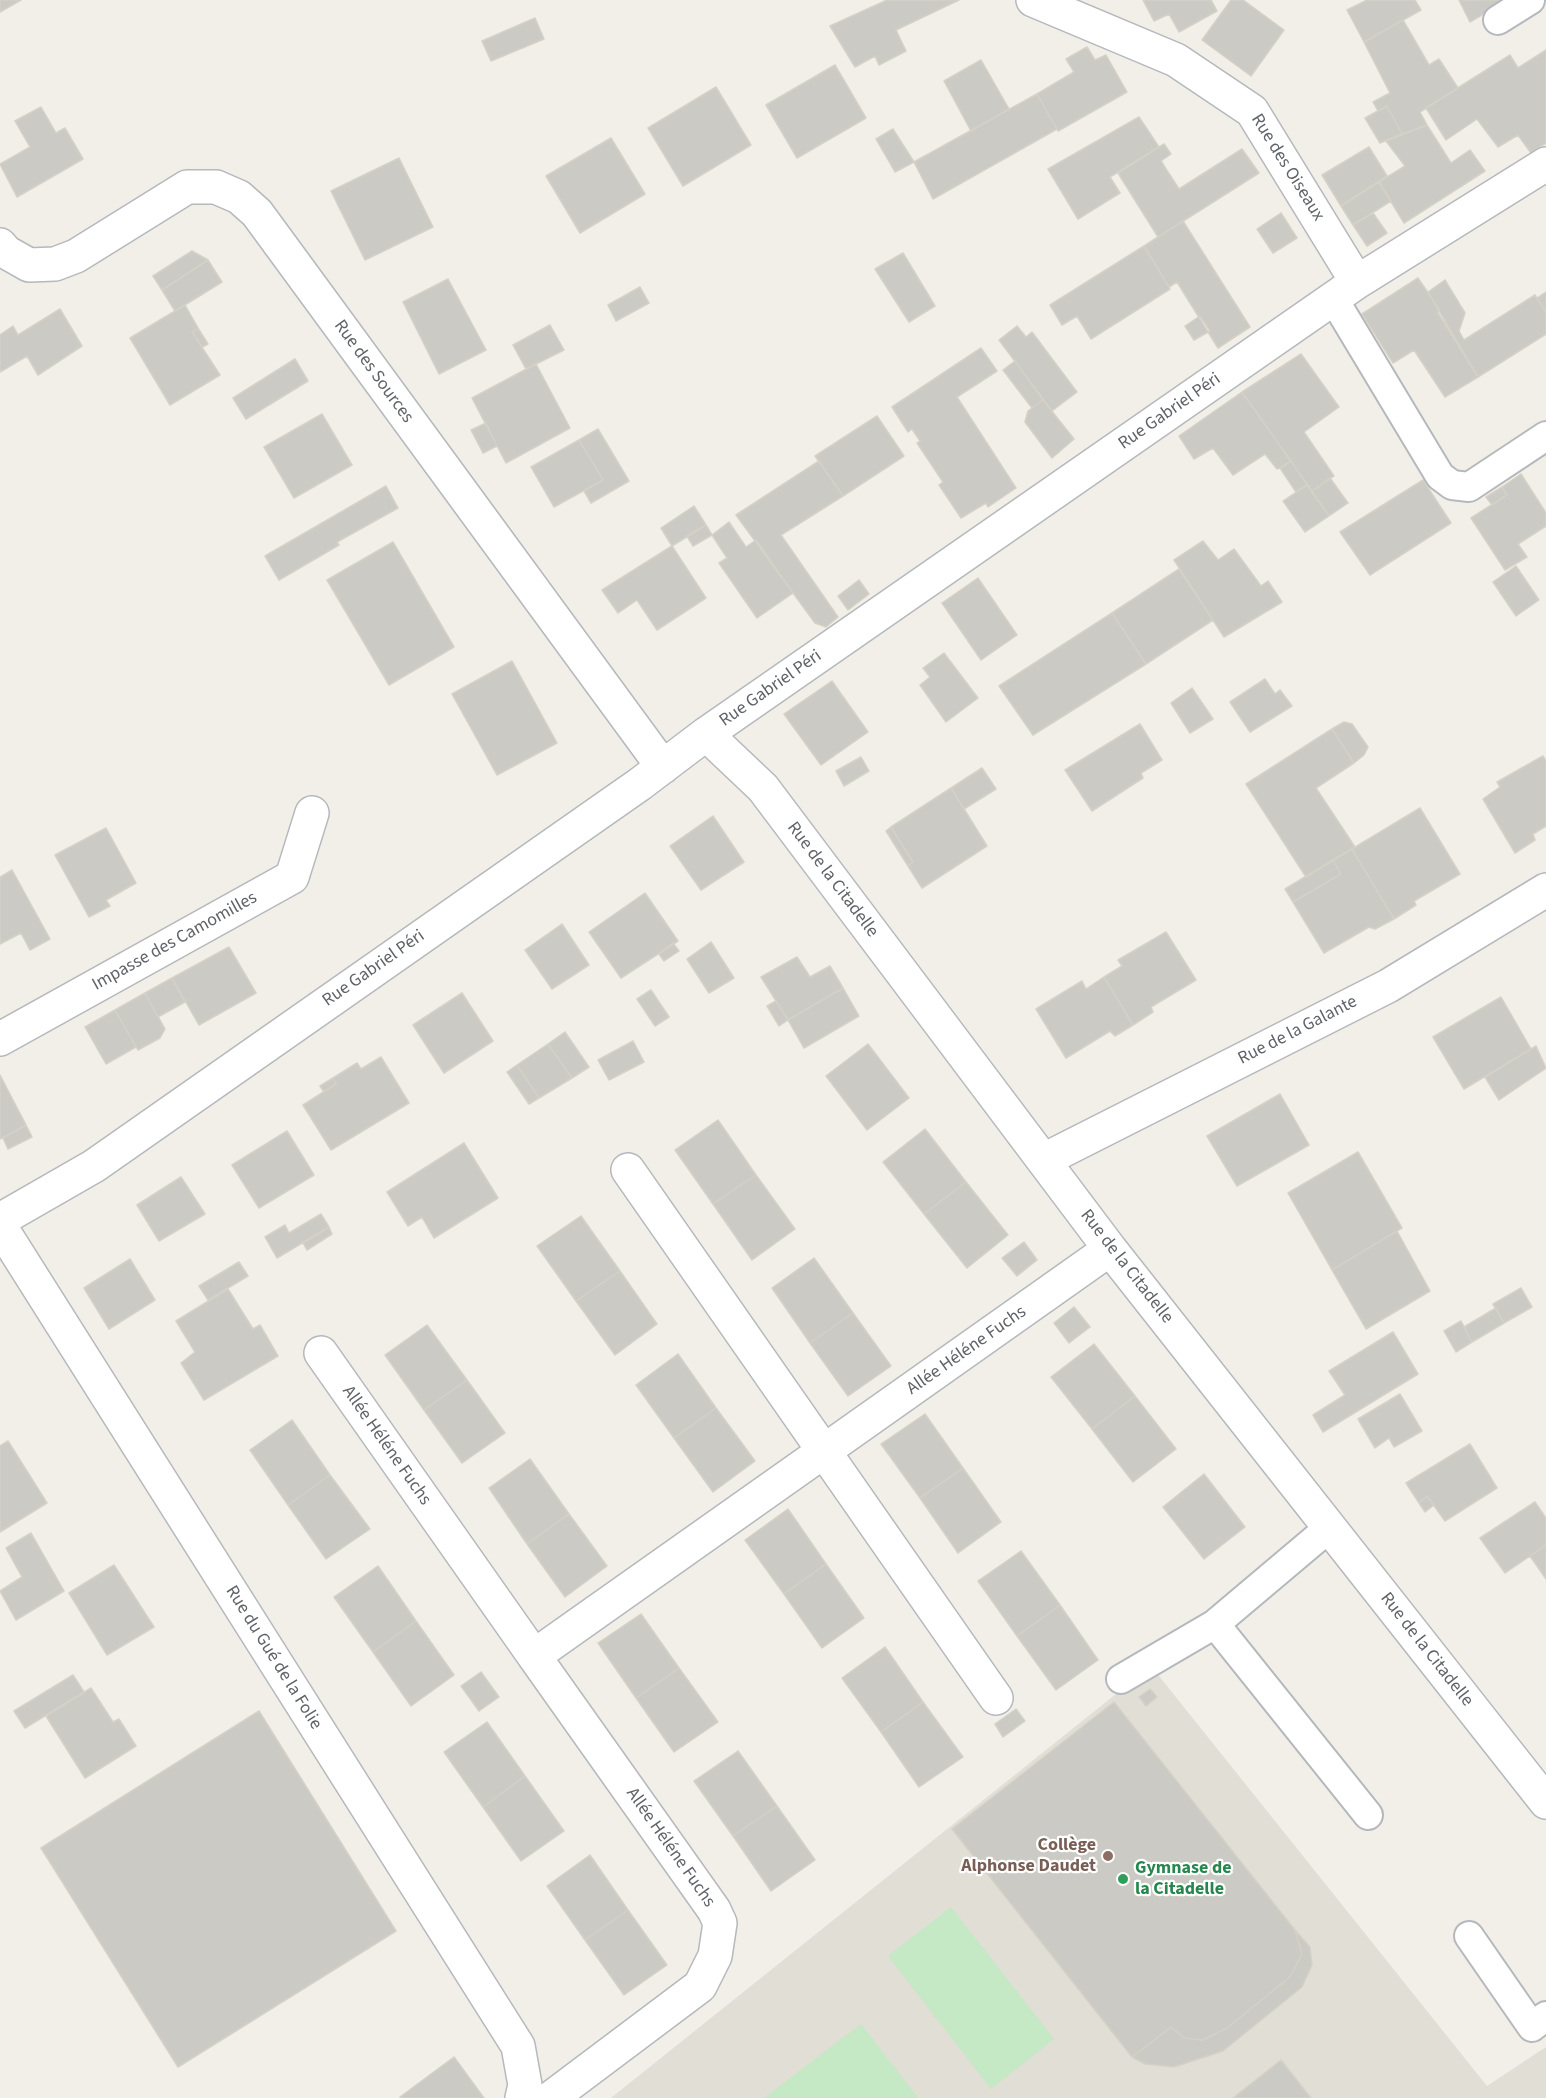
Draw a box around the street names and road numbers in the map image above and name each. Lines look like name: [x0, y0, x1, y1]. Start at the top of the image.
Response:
street label: Rue des Oiseaux: [1245, 110, 1329, 226]
street label: Rue des Sources: [328, 316, 418, 428]
street label: Rue Gabriel Péri: [1115, 369, 1225, 455]
street label: Rue Gabriel Péri: [716, 646, 826, 732]
street label: Rue de la Citadelle: [782, 818, 882, 942]
street label: Impasse des Camomilles: [89, 888, 261, 996]
street label: Rue Gabriel Péri: [319, 926, 429, 1012]
street label: Rue de la Galante: [1235, 992, 1361, 1070]
street label: Rue de la Citadelle: [1075, 1206, 1177, 1328]
street label: Allée Héléne Fuchs: [903, 1302, 1031, 1400]
street label: Allée Héléne Fuchs: [337, 1382, 435, 1510]
street label: Rue du Gué de la Folie: [220, 1582, 326, 1734]
street label: Rue de la Citadelle: [1375, 1589, 1477, 1711]
street label: Allée Héléne Fuchs: [621, 1784, 719, 1912]

